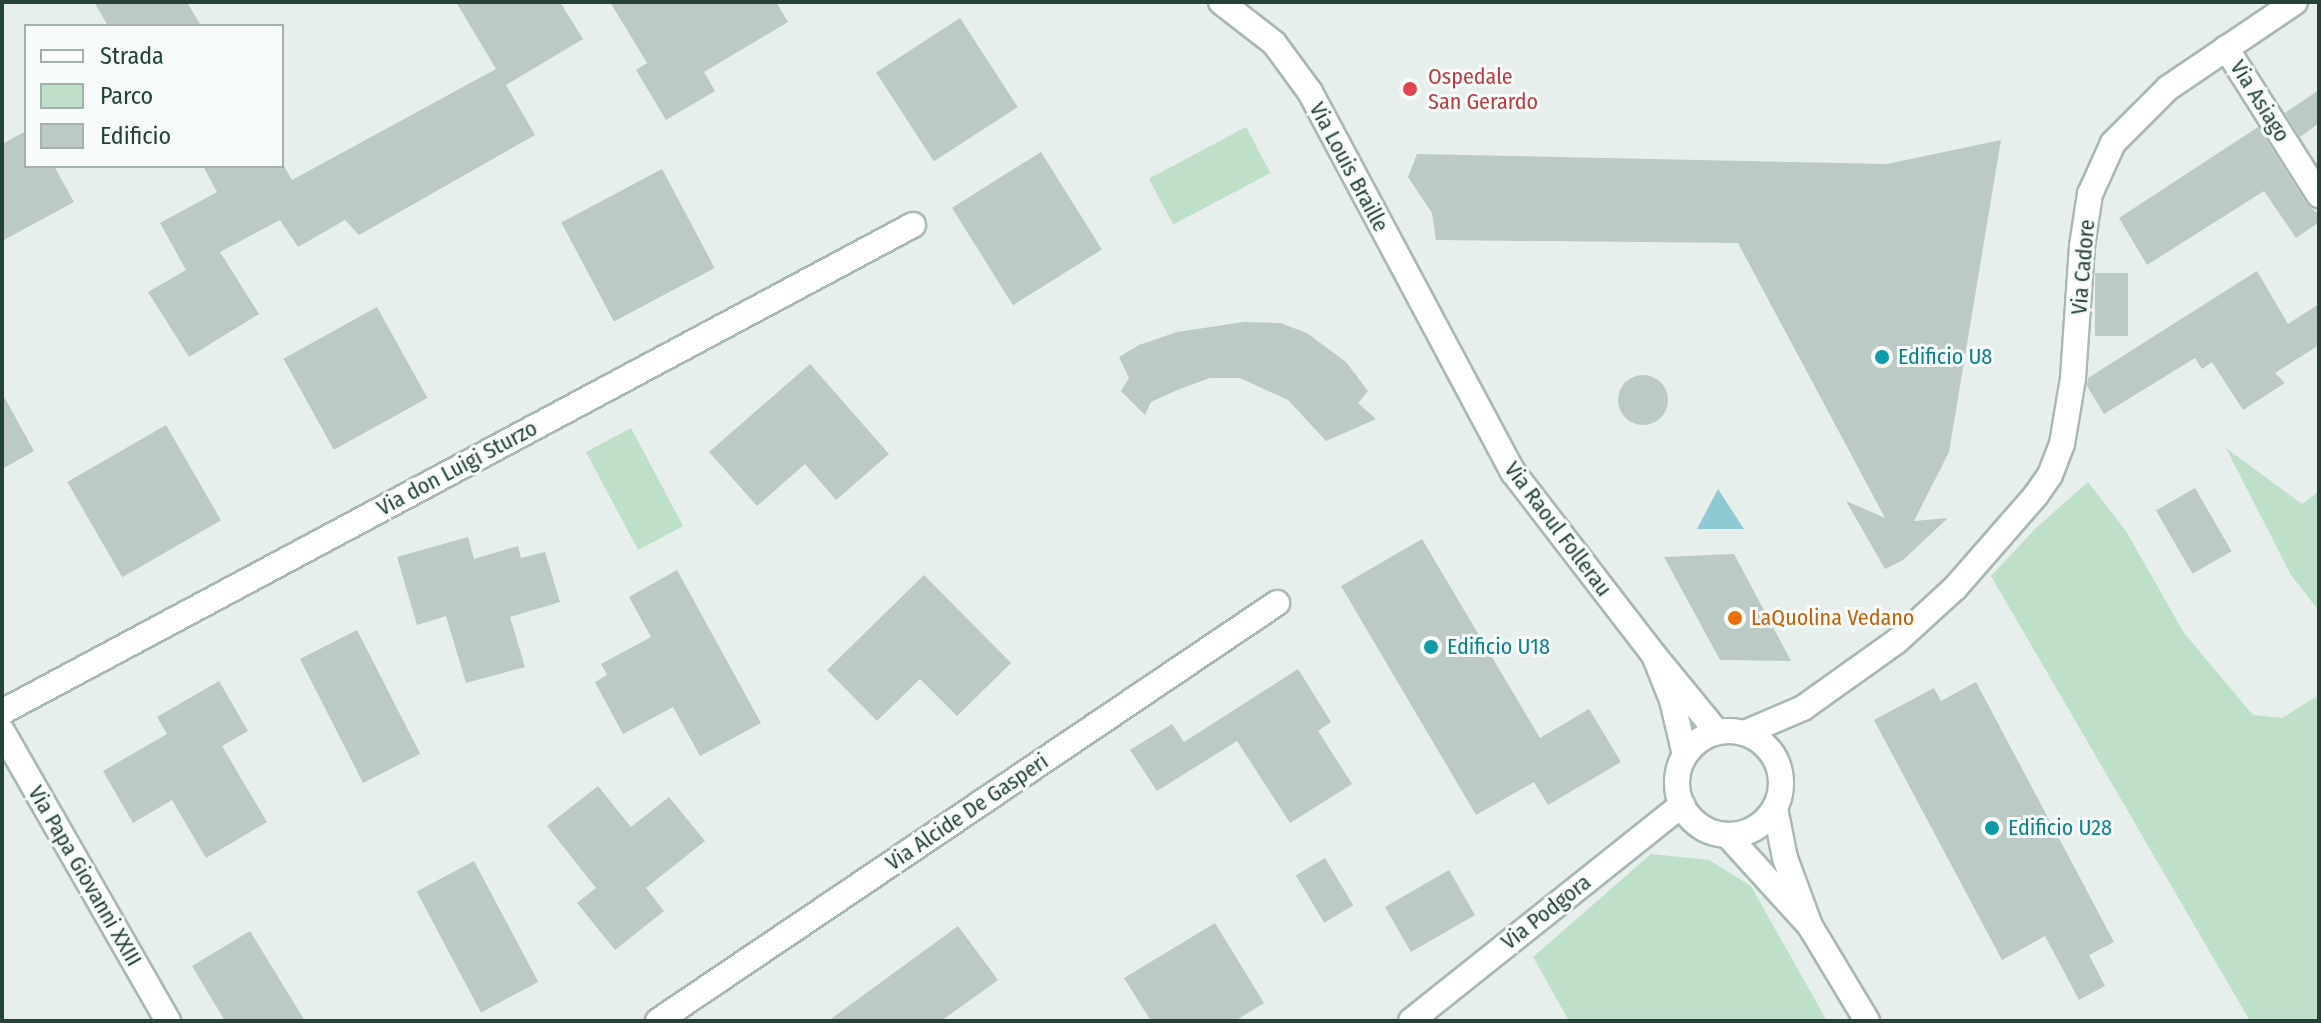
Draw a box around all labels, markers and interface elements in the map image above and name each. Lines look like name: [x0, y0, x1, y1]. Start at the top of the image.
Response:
legend: [24, 24, 284, 168]
text: Strada: [100, 42, 164, 70]
street label: Via Asiago: [2225, 55, 2295, 147]
place label: Ospedale San Gerardo: [1428, 63, 1538, 114]
marker: Ospedale San Gerardo: [1399, 78, 1421, 100]
text: Parco: [100, 82, 153, 110]
street label: Via Louis Braille: [1304, 98, 1394, 236]
text: Edificio: [100, 122, 171, 150]
street label: Via Cadore: [2066, 218, 2100, 316]
place label: Edificio U8: [1898, 344, 1992, 370]
marker: Edificio U8: [1873, 348, 1891, 366]
street label: Via don Luigi Sturzo: [372, 415, 542, 521]
street label: Via Raoul Follerau: [1499, 457, 1617, 601]
place label: LaQuolina Vedano: [1751, 605, 1914, 631]
marker: LaQuolina Vedano: [1726, 609, 1744, 627]
place label: Edificio U18: [1447, 634, 1550, 660]
marker: Edificio U18: [1422, 638, 1440, 656]
street label: Via Alcide De Gasperi: [881, 748, 1053, 876]
street label: Via Papa Giovanni XXIII: [23, 781, 147, 971]
place label: Edificio U28: [2008, 815, 2112, 841]
marker: Edificio U28: [1983, 819, 2001, 837]
street label: Via Podgora: [1496, 869, 1596, 955]

